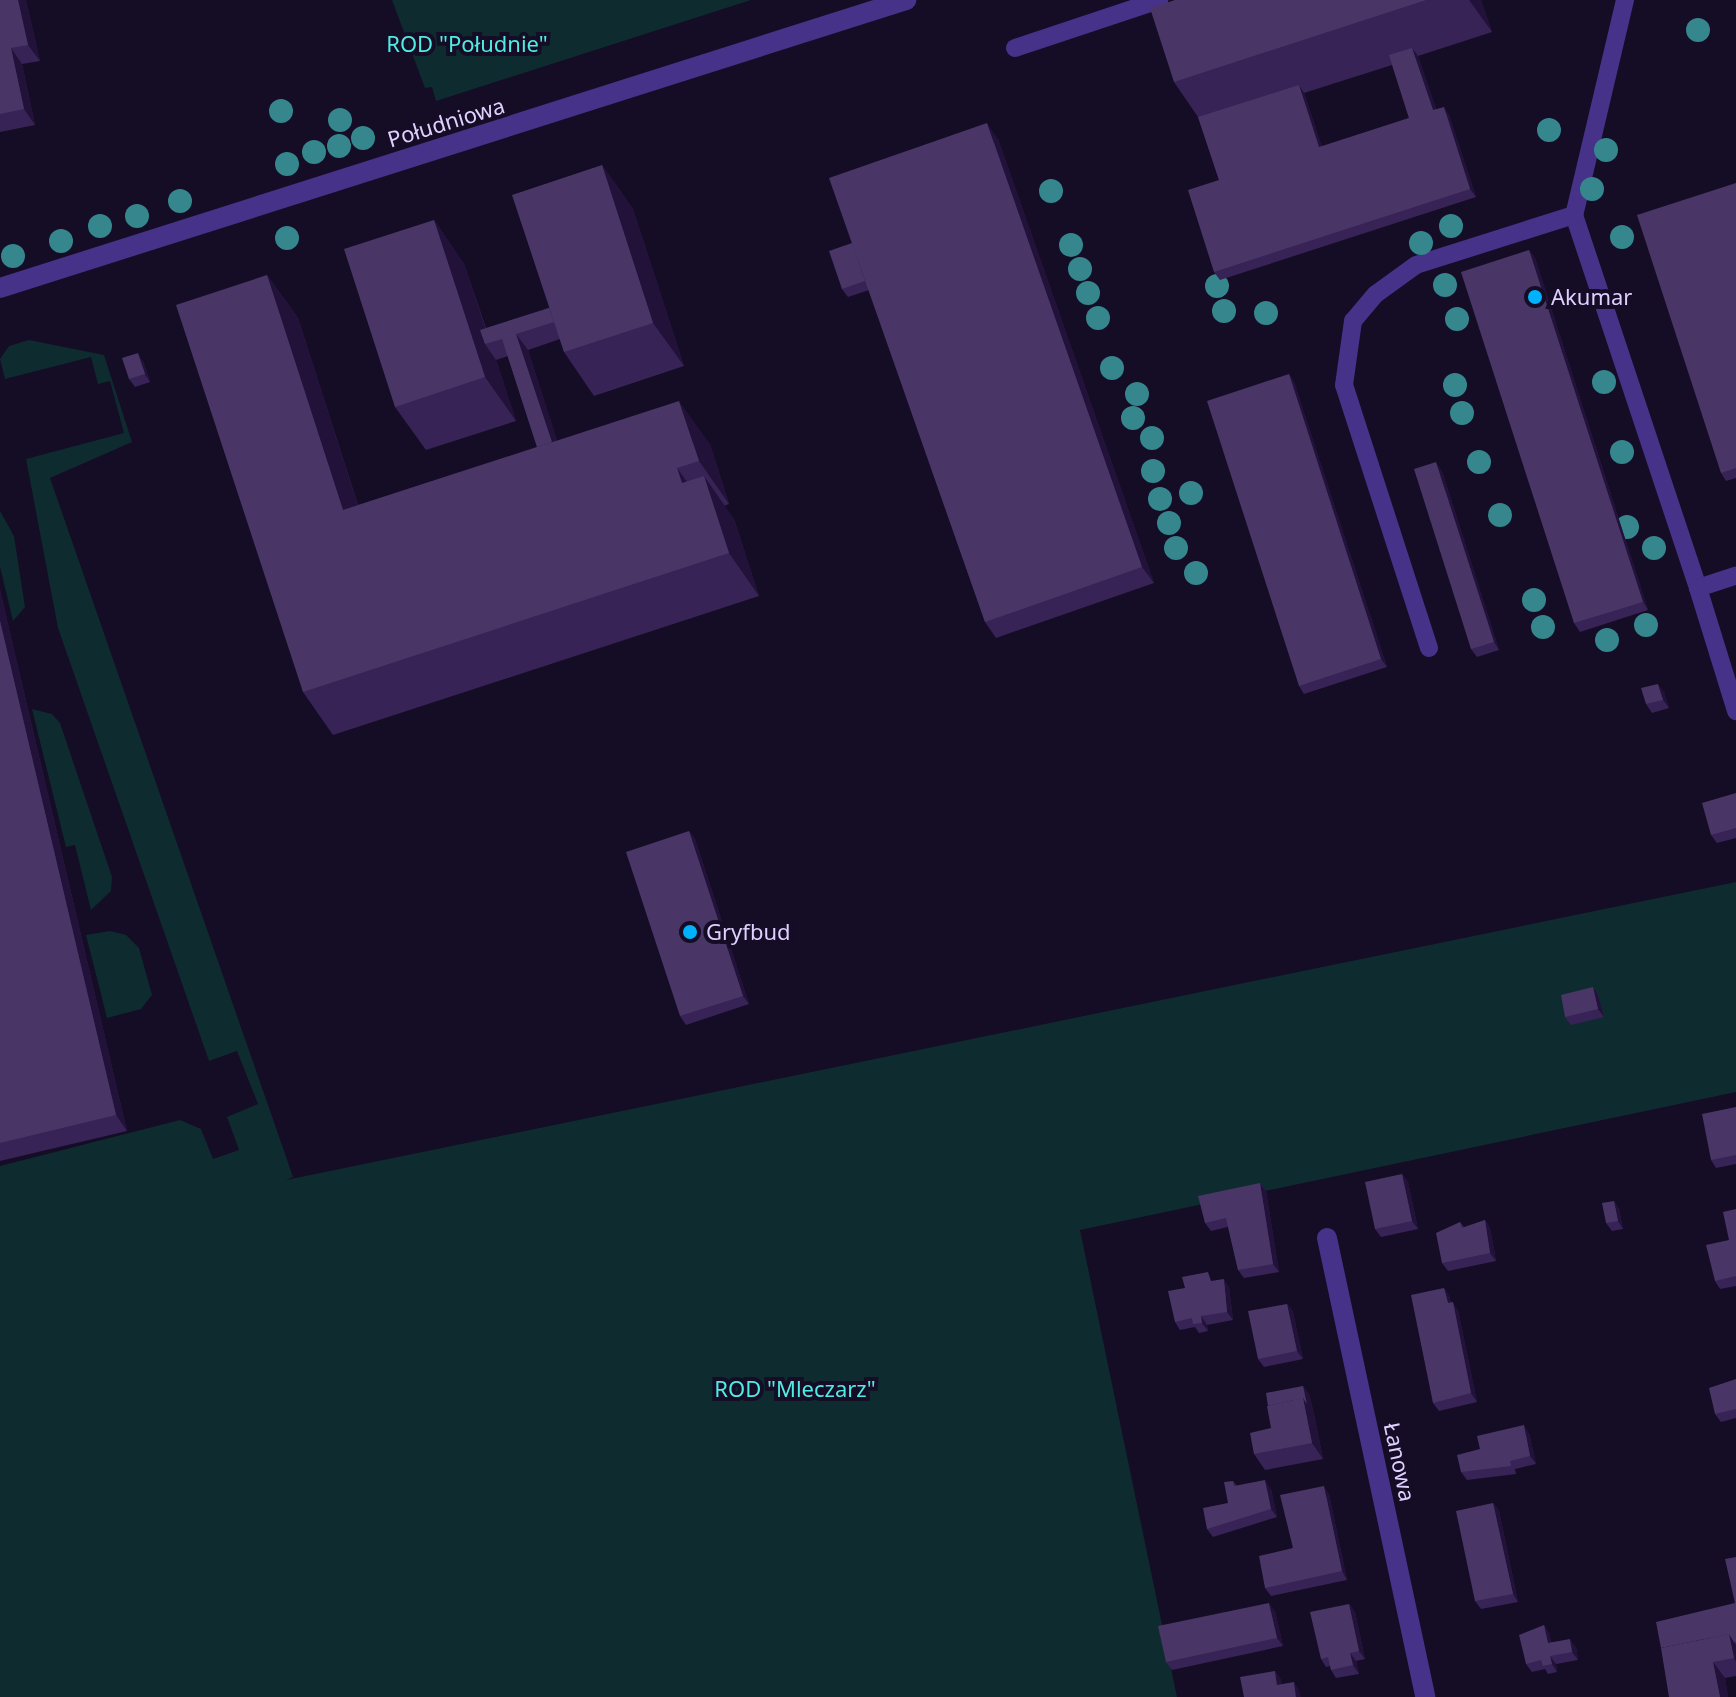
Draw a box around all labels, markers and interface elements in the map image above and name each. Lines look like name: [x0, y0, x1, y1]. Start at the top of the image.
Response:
park label: ROD "Południe": [386, 31, 548, 57]
street label: Południowa: [384, 92, 508, 152]
place label: Akumar: [1551, 284, 1632, 310]
marker: Akumar: [1526, 288, 1544, 306]
place label: Gryfbud: [706, 919, 791, 945]
marker: Gryfbud: [681, 923, 699, 941]
park label: ROD "Mleczarz": [714, 1376, 876, 1402]
street label: Łanowa: [1379, 1420, 1421, 1504]

